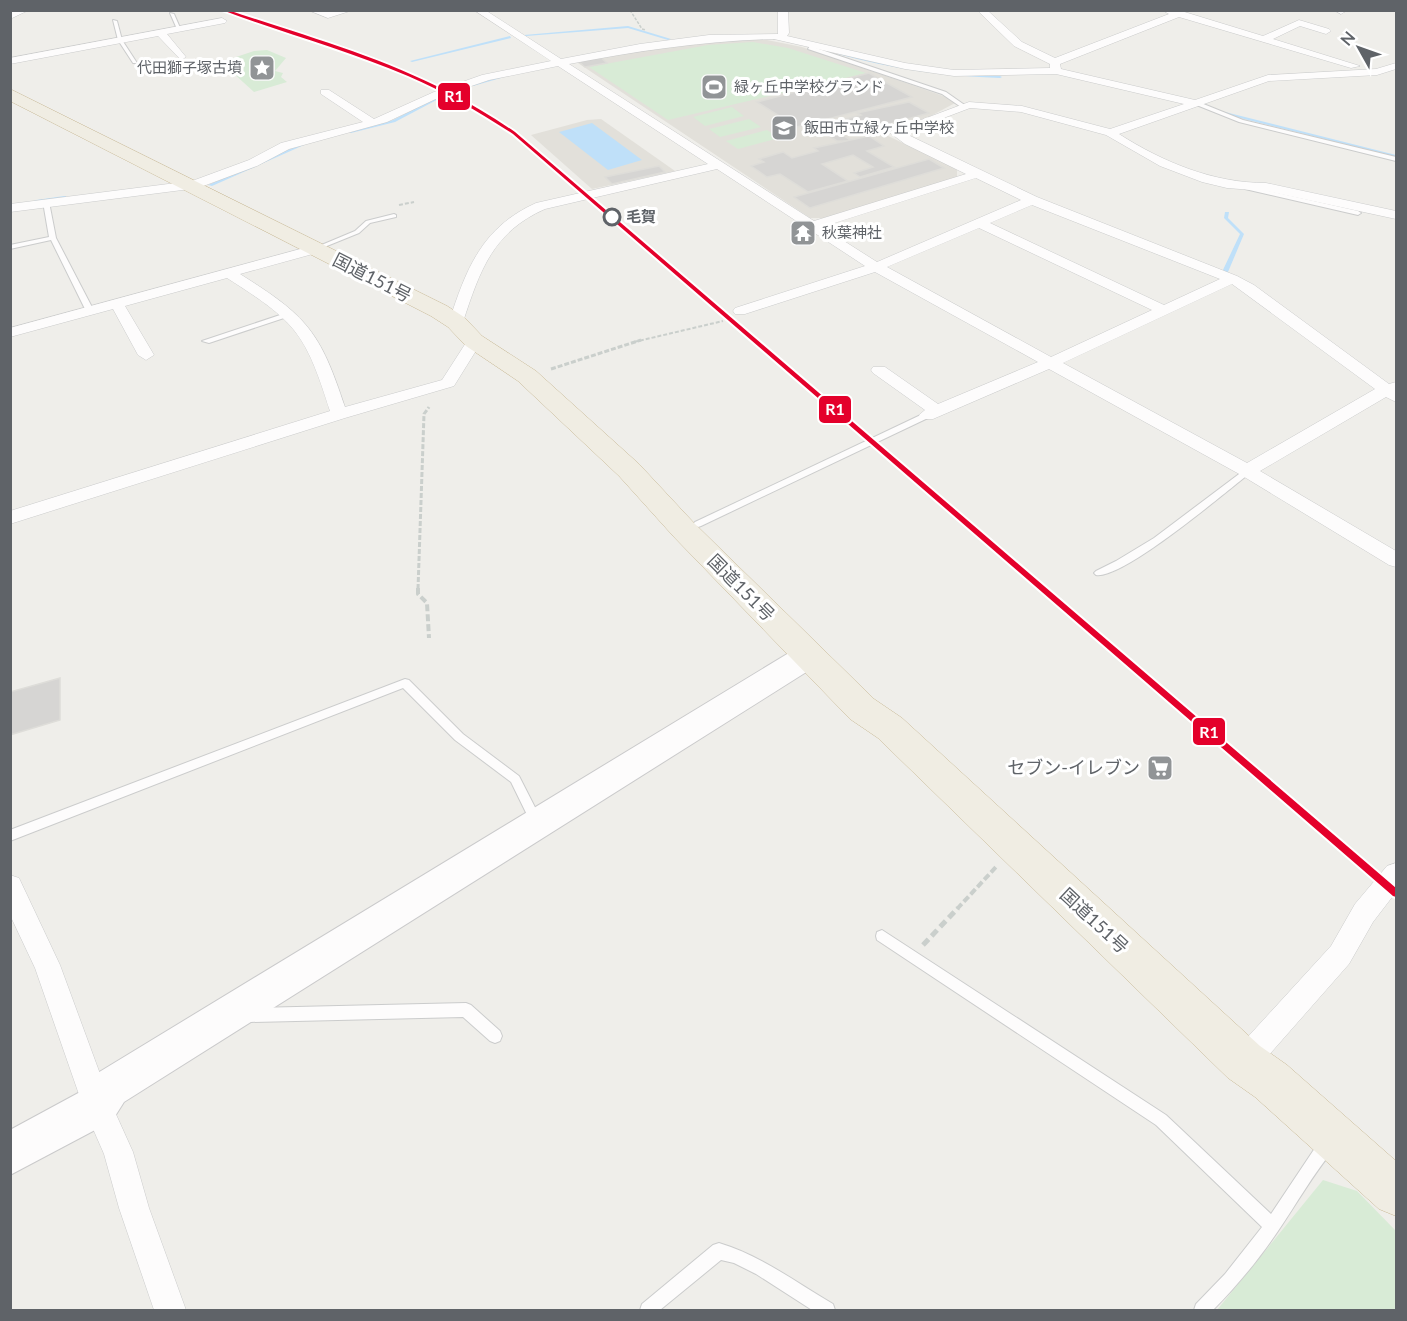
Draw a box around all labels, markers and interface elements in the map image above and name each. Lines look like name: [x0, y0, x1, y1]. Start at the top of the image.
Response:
north arrow: [1329, 18, 1389, 78]
text: N: [1336, 27, 1358, 49]
place icon: 代田獅子塚古墳: [247, 53, 277, 83]
place label: 代田獅子塚古墳: [137, 58, 242, 76]
sports icon: 緑ヶ丘中学校グランド: [699, 72, 729, 102]
place label: 緑ヶ丘中学校グランド: [734, 77, 884, 95]
line badge: R1: [437, 82, 471, 111]
text: R1: [444, 86, 464, 105]
school or university icon: 飯田市立緑ヶ丘中学校: [769, 113, 799, 143]
place label: 飯田市立緑ヶ丘中学校: [804, 118, 954, 136]
place label: 毛賀: [626, 207, 656, 225]
marker: 毛賀: [603, 208, 621, 226]
temple icon: 秋葉神社: [788, 218, 818, 248]
place label: 秋葉神社: [822, 223, 882, 241]
street label: 国道151号: [329, 248, 415, 306]
line badge: R1: [818, 395, 852, 424]
text: R1: [825, 399, 845, 418]
street label: 国道151号: [704, 549, 780, 625]
line badge: R1: [1192, 717, 1226, 746]
text: R1: [1199, 722, 1219, 741]
supermarket icon: セブン-イレブン: [1145, 753, 1175, 783]
place label: セブン-イレブン: [1007, 756, 1140, 778]
street label: 国道151号: [1056, 883, 1133, 957]

